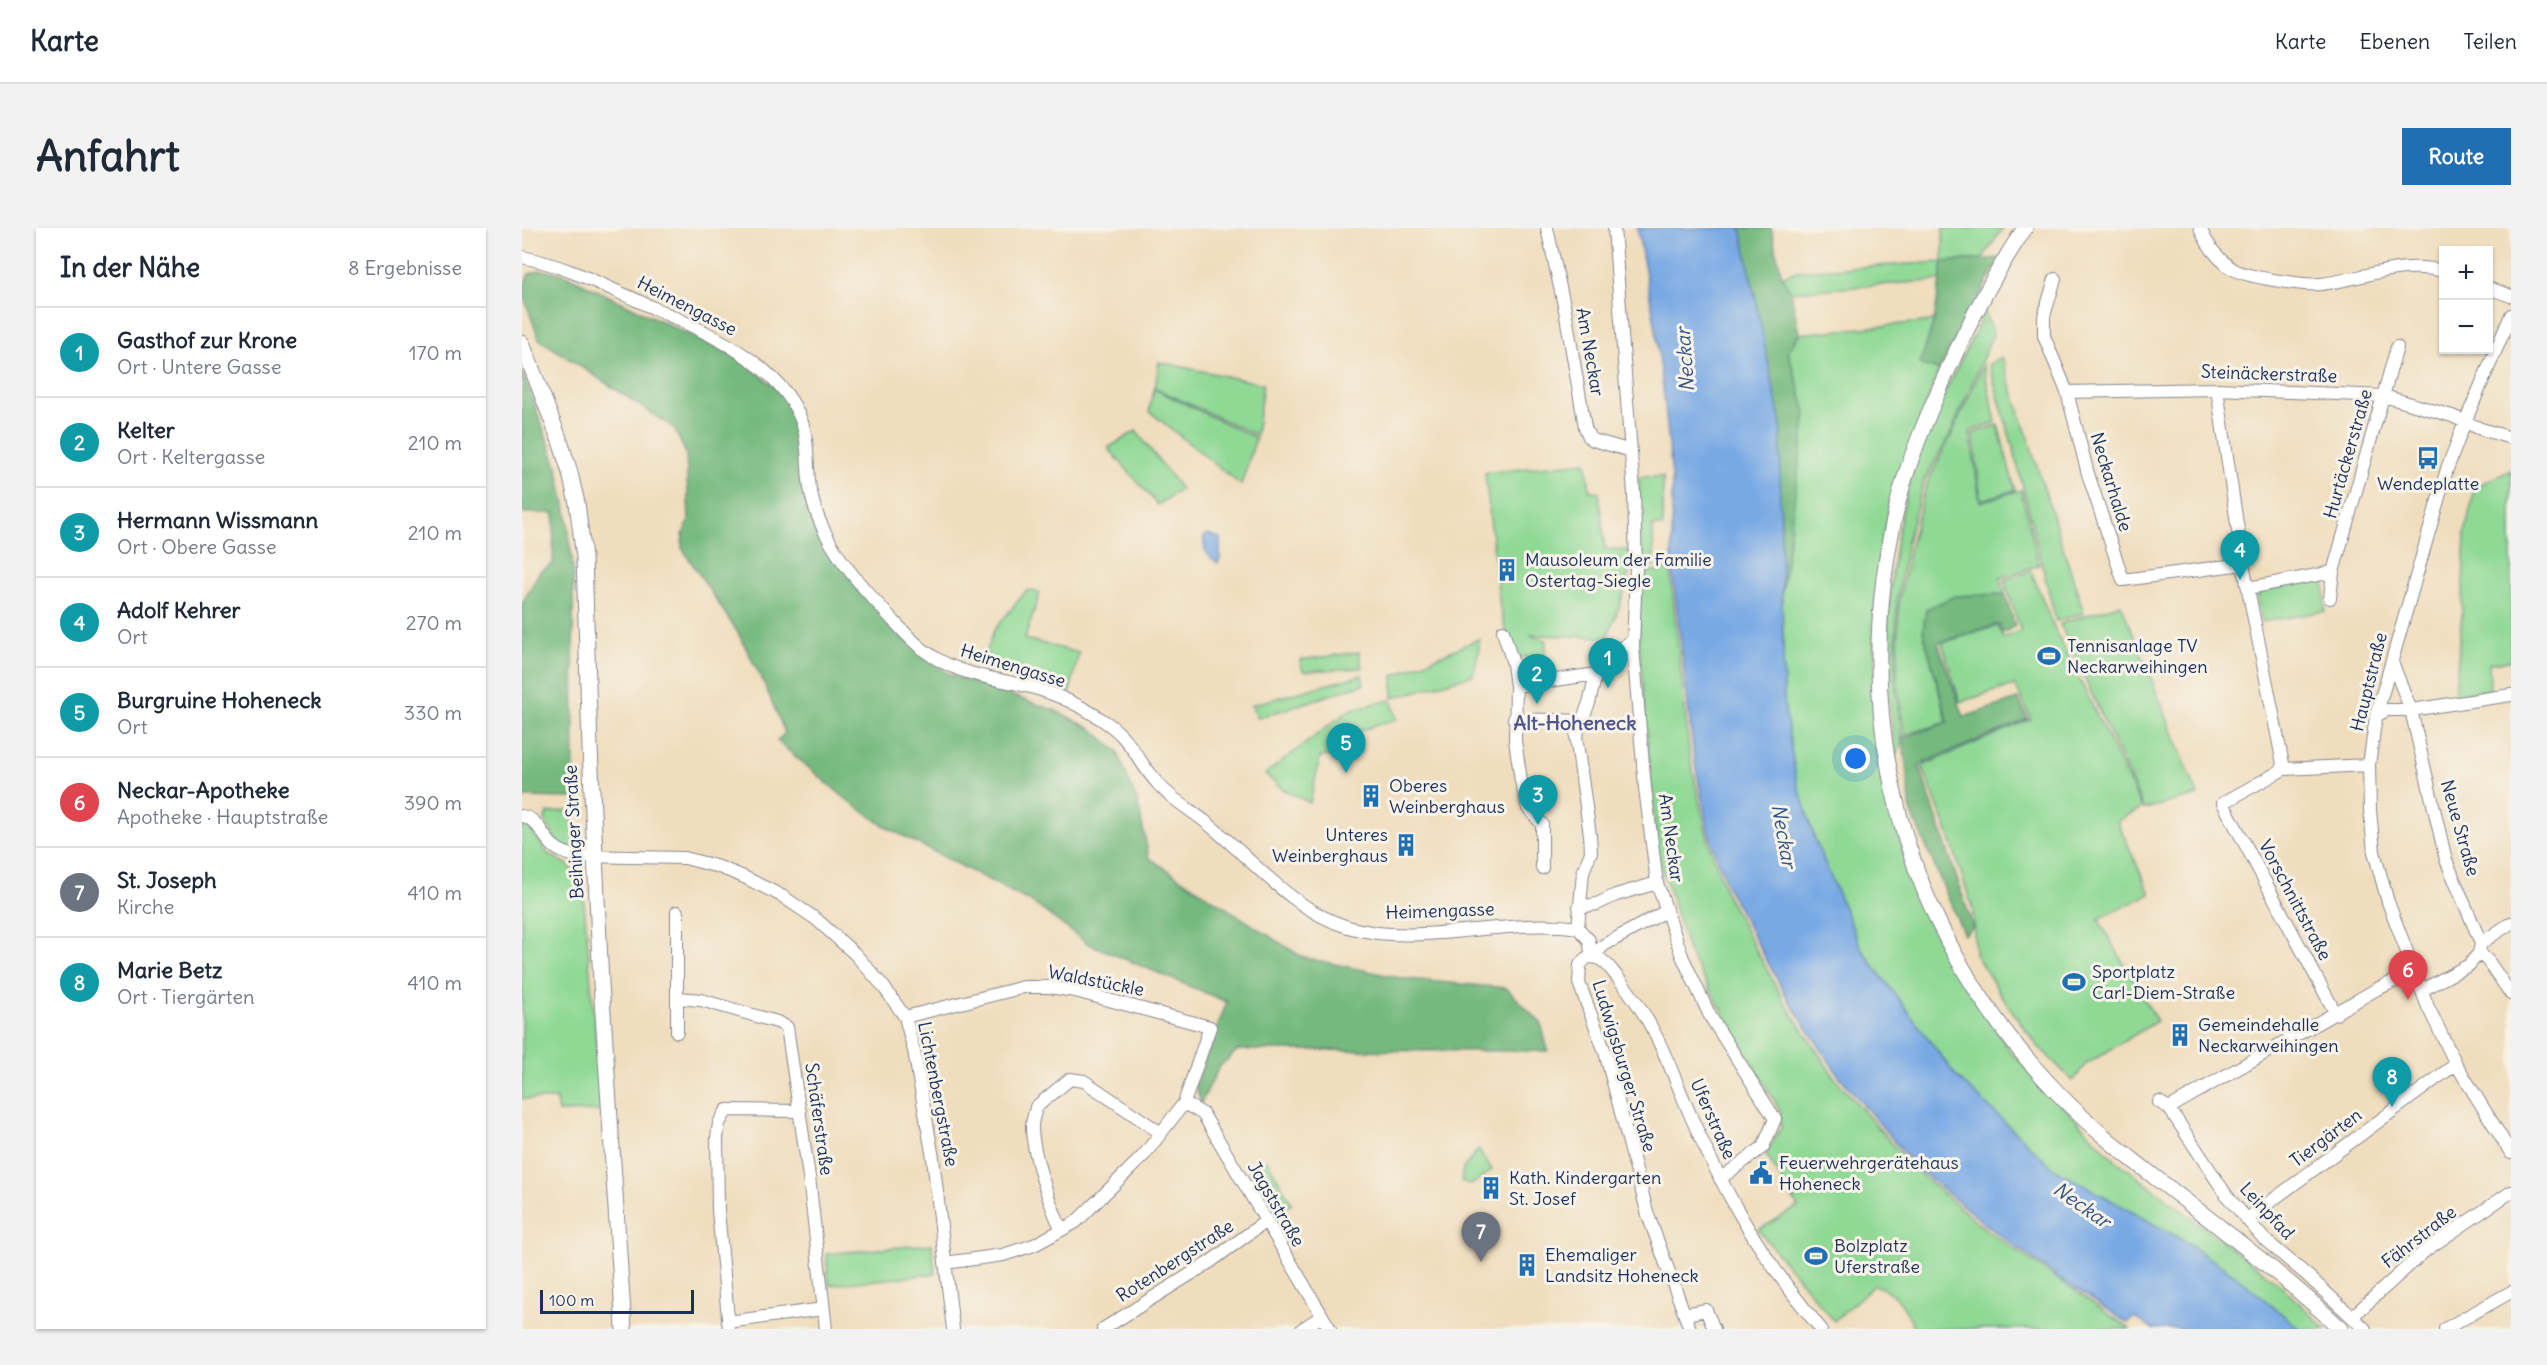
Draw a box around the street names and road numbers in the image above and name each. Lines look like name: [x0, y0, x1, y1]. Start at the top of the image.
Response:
street label: Heimengasse: [634, 271, 741, 341]
street label: Am Neckar: [1571, 306, 1610, 399]
street label: Steinäckerstraße: [2200, 360, 2338, 387]
street label: Hurtäckerstraße: [2318, 387, 2377, 521]
street label: Neckarhalde: [2085, 429, 2137, 534]
street label: Hauptstraße: [2345, 630, 2392, 734]
street label: Heimengasse: [958, 639, 1069, 692]
street label: Beihinger Straße: [558, 764, 589, 900]
street label: Neue Straße: [2436, 777, 2485, 879]
street label: Am Neckar: [1654, 792, 1689, 884]
street label: Vorschnittstraße: [2254, 835, 2337, 964]
street label: Heimengasse: [1385, 897, 1495, 924]
street label: Waldstückle: [1046, 960, 1146, 1001]
street label: Ludwigsburger Straße: [1587, 977, 1662, 1155]
street label: Lichtenbergstraße: [913, 1019, 964, 1168]
street label: Schäferstraße: [800, 1061, 839, 1177]
street label: Uferstraße: [1685, 1075, 1741, 1163]
street label: Tiergärten: [2285, 1103, 2366, 1172]
street label: Jagststraße: [1243, 1157, 1310, 1251]
street label: Leinpfad: [2235, 1177, 2300, 1244]
street label: Fährstraße: [2377, 1200, 2461, 1273]
street label: Rotenbergstraße: [1112, 1214, 1238, 1307]

